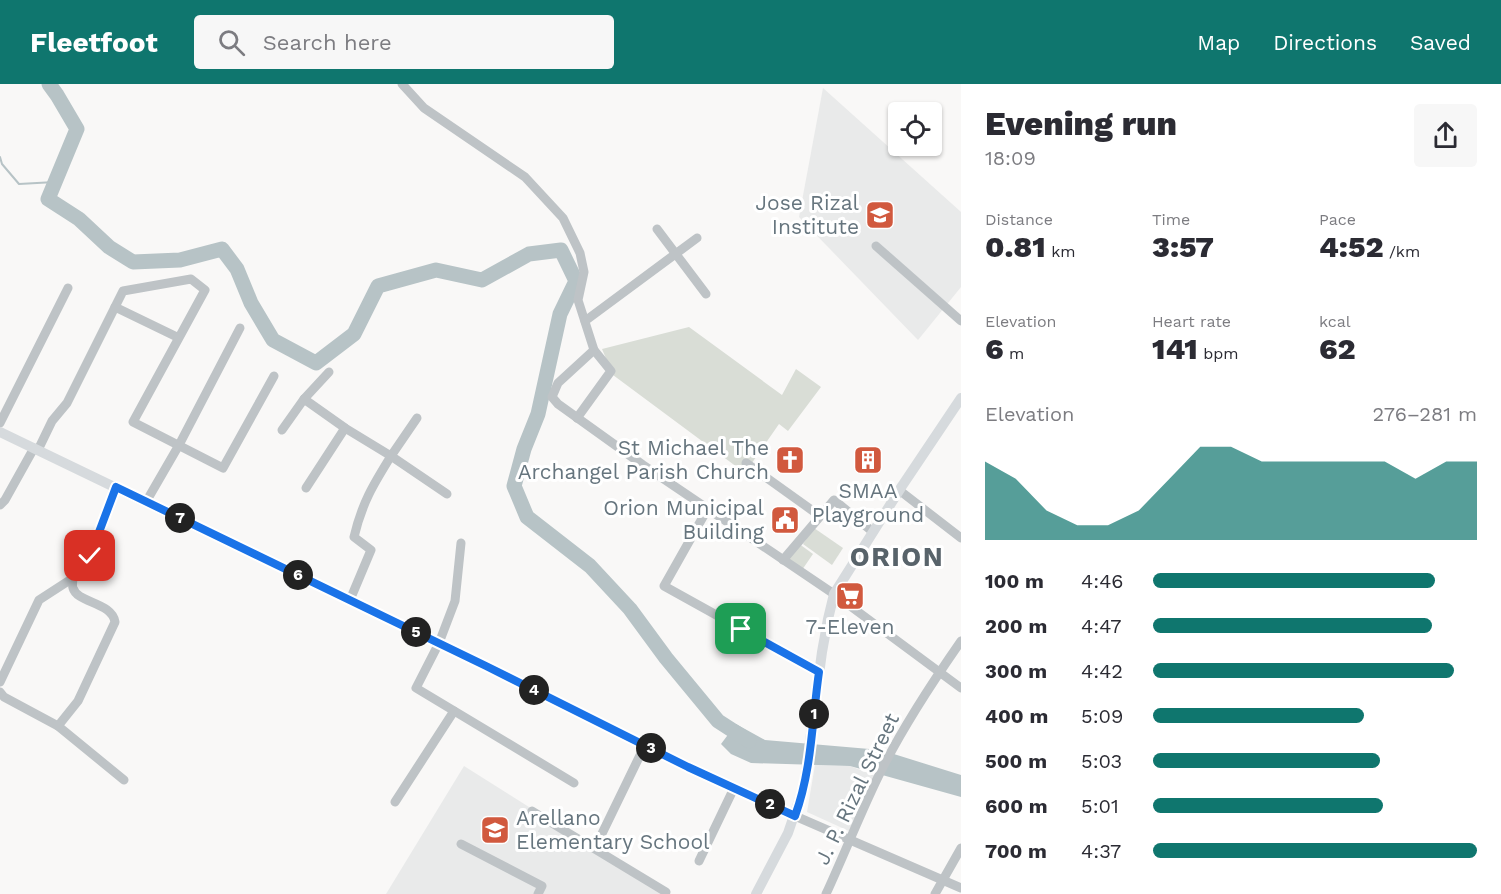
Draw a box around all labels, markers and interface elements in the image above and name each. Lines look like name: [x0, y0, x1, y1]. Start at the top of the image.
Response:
search box: [194, 15, 614, 69]
text: Fleetfoot: [30, 26, 158, 59]
icon: search: [215, 26, 248, 59]
text: Search here: [263, 30, 392, 55]
text: Map: [1197, 30, 1240, 55]
text: Directions: [1273, 30, 1377, 55]
text: Saved: [1410, 30, 1471, 55]
map controls: [888, 102, 942, 156]
button: locate: [888, 102, 942, 156]
text: Evening run: [985, 104, 1177, 143]
button: share: [1414, 104, 1477, 167]
text: 18:09: [985, 146, 1036, 170]
place label: Jose Rizal Institute: [755, 190, 860, 239]
school or university icon: Jose Rizal Institute: [864, 199, 896, 231]
text: Distance: [985, 210, 1053, 229]
text: Time: [1152, 210, 1190, 229]
text: Pace: [1319, 210, 1356, 229]
text: 0.81: [985, 229, 1046, 264]
text: 3:57: [1152, 229, 1214, 264]
text: 4:52: [1319, 229, 1383, 264]
text: km: [1046, 242, 1075, 261]
text: /km: [1383, 242, 1420, 261]
text: Elevation: [985, 312, 1056, 331]
text: Heart rate: [1152, 312, 1231, 331]
text: kcal: [1319, 312, 1351, 331]
text: 6: [985, 331, 1004, 366]
text: 141: [1152, 331, 1198, 366]
text: 62: [1319, 331, 1356, 366]
text: m: [1004, 344, 1024, 363]
text: bpm: [1198, 344, 1239, 363]
text: Elevation: [985, 402, 1074, 426]
text: 276–281 m: [1373, 402, 1477, 426]
place label: St Michael The Archangel Parish Church: [518, 435, 769, 484]
church icon: St Michael The Archangel Parish Church: [774, 444, 806, 476]
building icon: SMAA Playground: [852, 444, 884, 476]
place label: SMAA Playground: [812, 478, 924, 527]
place label: Orion Municipal Building: [603, 495, 765, 544]
pin: 7: [165, 503, 195, 533]
public building icon: Orion Municipal Building: [769, 504, 801, 536]
text: 7: [175, 508, 185, 527]
pin: [64, 530, 115, 581]
icon: check: [73, 539, 106, 572]
district label: ORION: [850, 541, 944, 573]
pin: 6: [283, 560, 313, 590]
text: 6: [293, 565, 303, 584]
text: 100 m: [985, 569, 1044, 593]
text: 4:46: [1081, 569, 1124, 593]
supermarket icon: 7-Eleven: [834, 580, 866, 612]
pin: [715, 603, 766, 654]
icon: arrive: [724, 612, 757, 645]
place label: 7-Eleven: [805, 614, 895, 639]
text: 200 m: [985, 614, 1047, 638]
text: 4:47: [1081, 614, 1122, 638]
pin: 5: [401, 617, 431, 647]
text: 5: [411, 622, 421, 641]
text: 300 m: [985, 659, 1047, 683]
text: 4:42: [1081, 659, 1123, 683]
pin: 4: [519, 675, 549, 705]
text: 4: [529, 680, 539, 699]
pin: 1: [799, 699, 829, 729]
text: 1: [811, 704, 817, 723]
text: 400 m: [985, 704, 1048, 728]
text: 5:09: [1081, 704, 1123, 728]
street label: J. P. Rizal Street: [809, 709, 904, 869]
pin: 3: [636, 733, 666, 763]
text: 3: [646, 738, 656, 757]
text: 500 m: [985, 749, 1047, 773]
text: 5:03: [1081, 749, 1122, 773]
pin: 2: [755, 789, 785, 819]
text: 2: [765, 794, 775, 813]
text: 600 m: [985, 794, 1048, 818]
text: 5:01: [1081, 794, 1119, 818]
place label: Arellano Elementary School: [516, 805, 710, 854]
school or university icon: Arellano Elementary School: [479, 814, 511, 846]
text: 700 m: [985, 839, 1047, 863]
text: 4:37: [1081, 839, 1121, 863]

